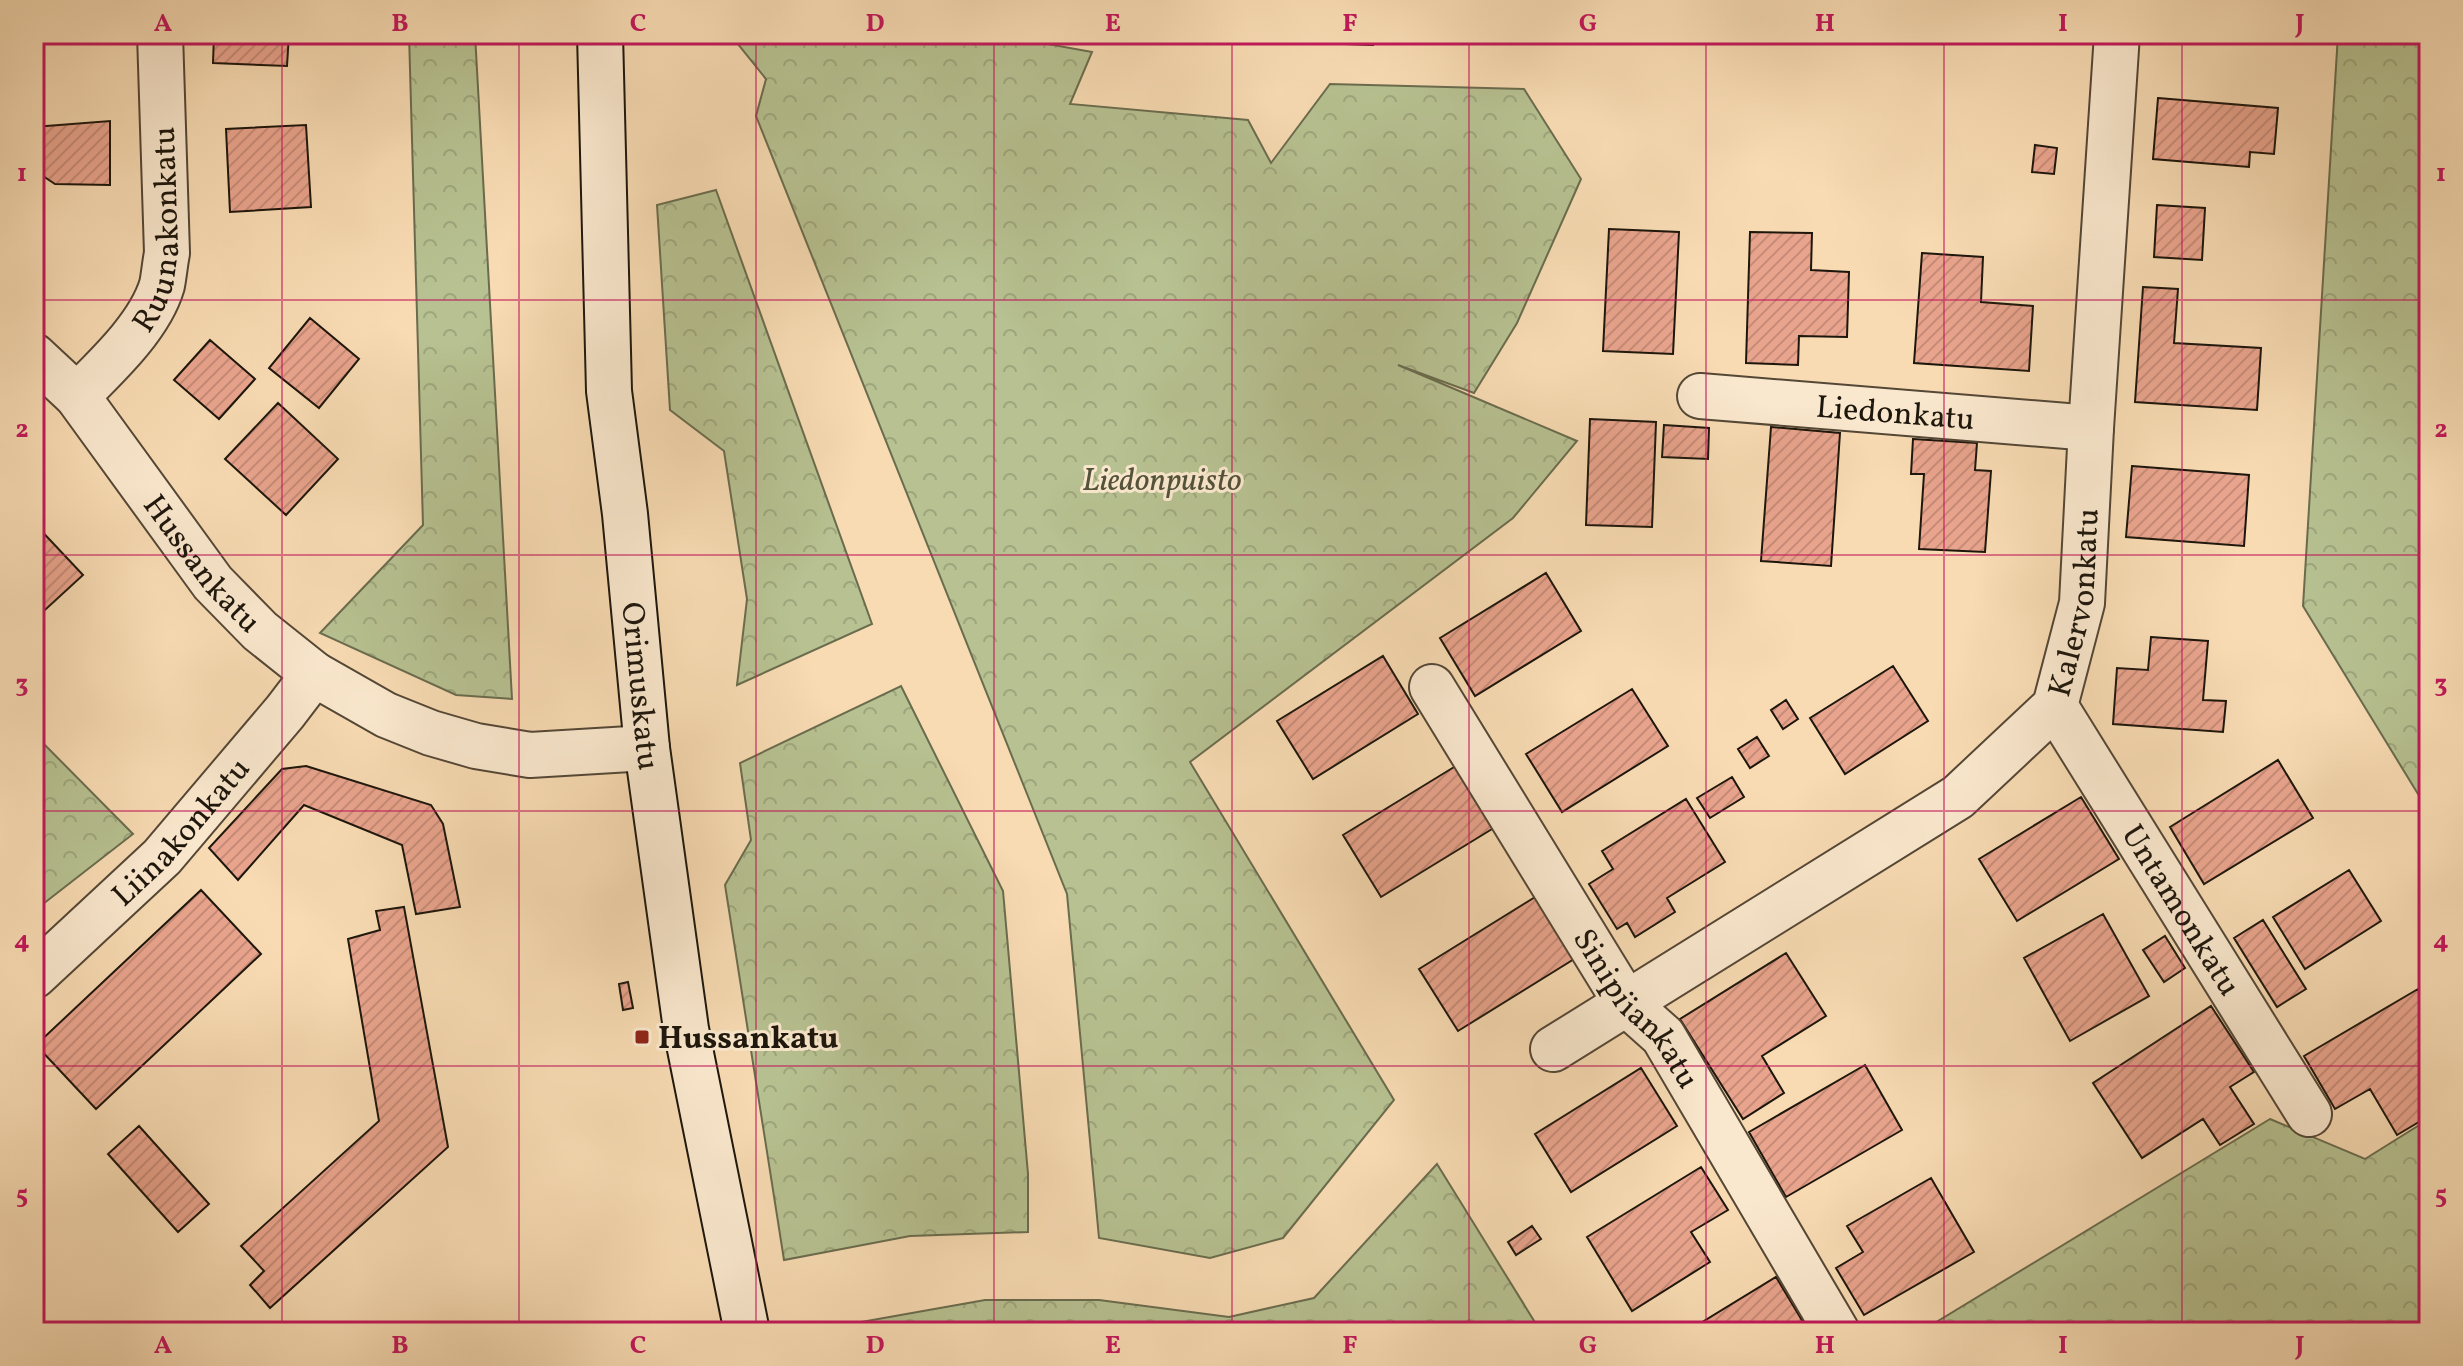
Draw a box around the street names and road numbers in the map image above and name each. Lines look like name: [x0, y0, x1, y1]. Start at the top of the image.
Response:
street label: Ruunakonkatu: [123, 126, 192, 342]
street label: Liedonkatu: [1814, 387, 1976, 443]
street label: Hussankatu: [131, 487, 270, 644]
street label: Kalervonkatu: [2039, 507, 2112, 702]
street label: Orimuskatu: [608, 600, 669, 773]
street label: Liinakonkatu: [103, 749, 262, 918]
street label: Untamonkatu: [2109, 817, 2249, 1006]
street label: Sinipiiankatu: [1561, 921, 1708, 1098]

